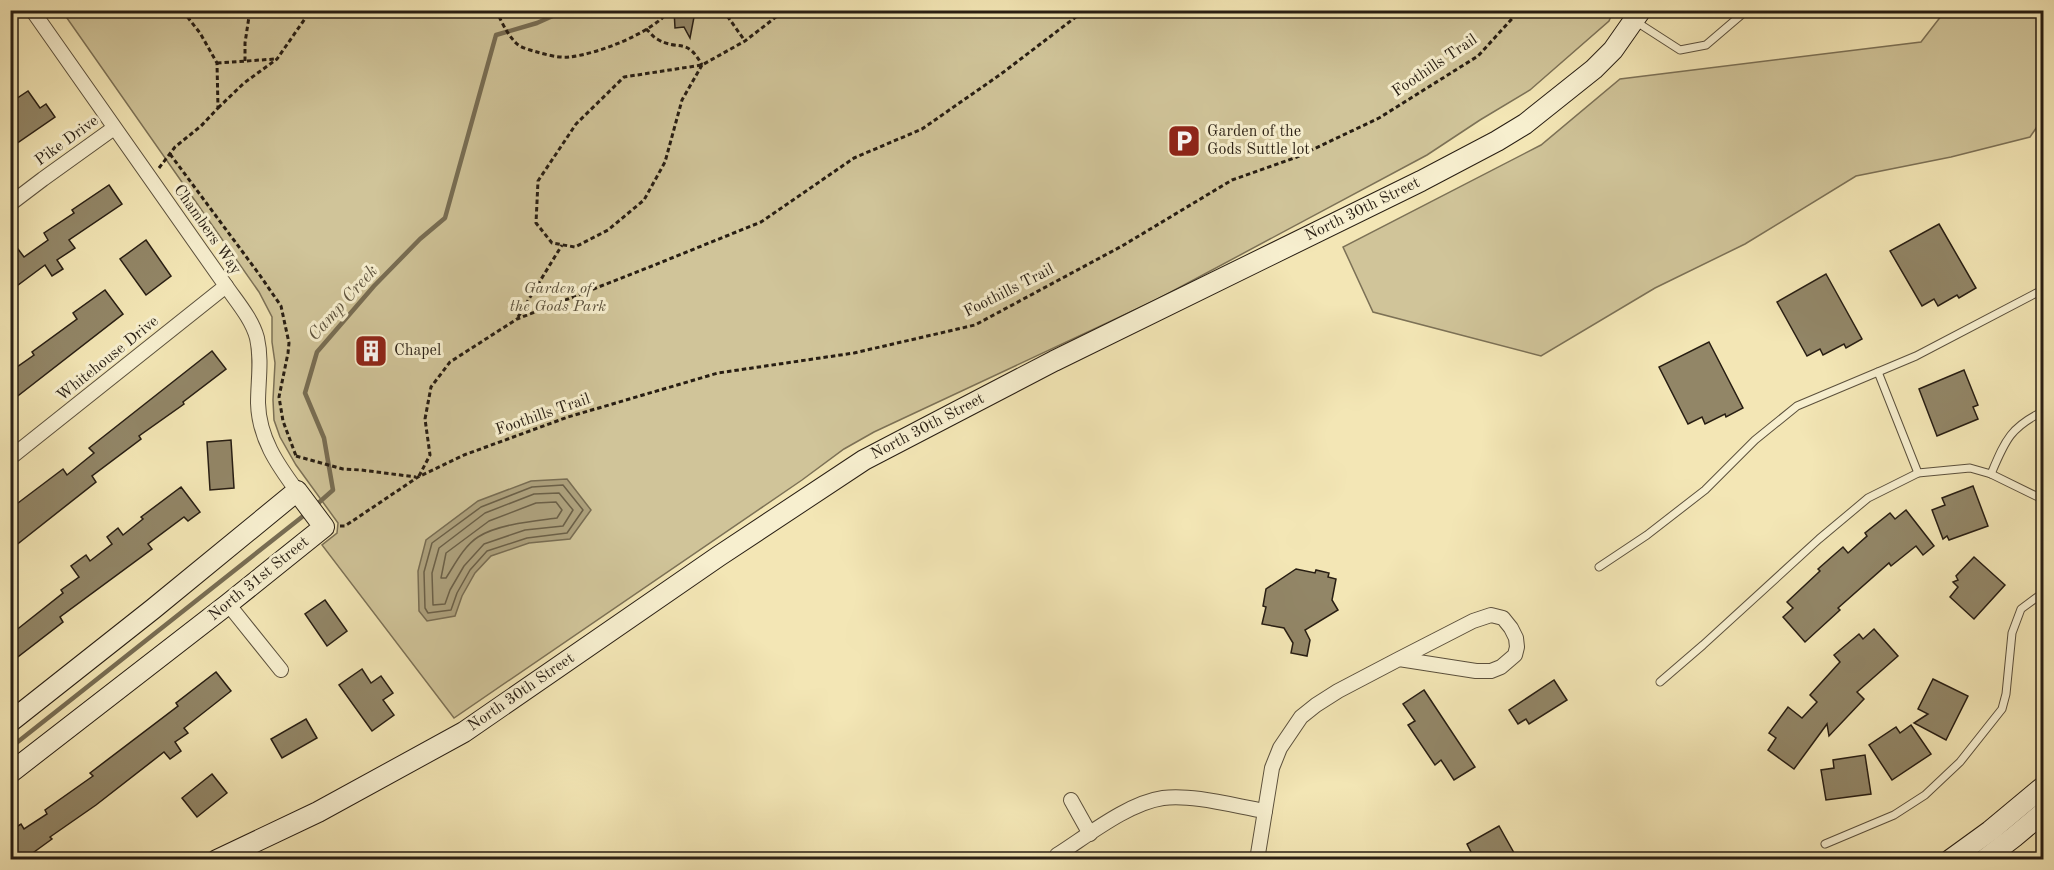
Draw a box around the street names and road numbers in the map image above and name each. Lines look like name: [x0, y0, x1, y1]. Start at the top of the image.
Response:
street label: Foothills Trail: [1390, 32, 1480, 100]
street label: Pike Drive: [32, 113, 102, 169]
street label: North 30th Street: [1303, 175, 1423, 244]
street label: Chambers Way: [170, 182, 244, 278]
street label: Foothills Trail: [961, 261, 1057, 321]
street label: Whitehouse Drive: [54, 313, 162, 405]
street label: North 30th Street: [868, 390, 987, 463]
street label: Foothills Trail: [494, 391, 592, 439]
street label: North 31st Street: [206, 534, 312, 624]
street label: North 30th Street: [465, 650, 578, 735]

